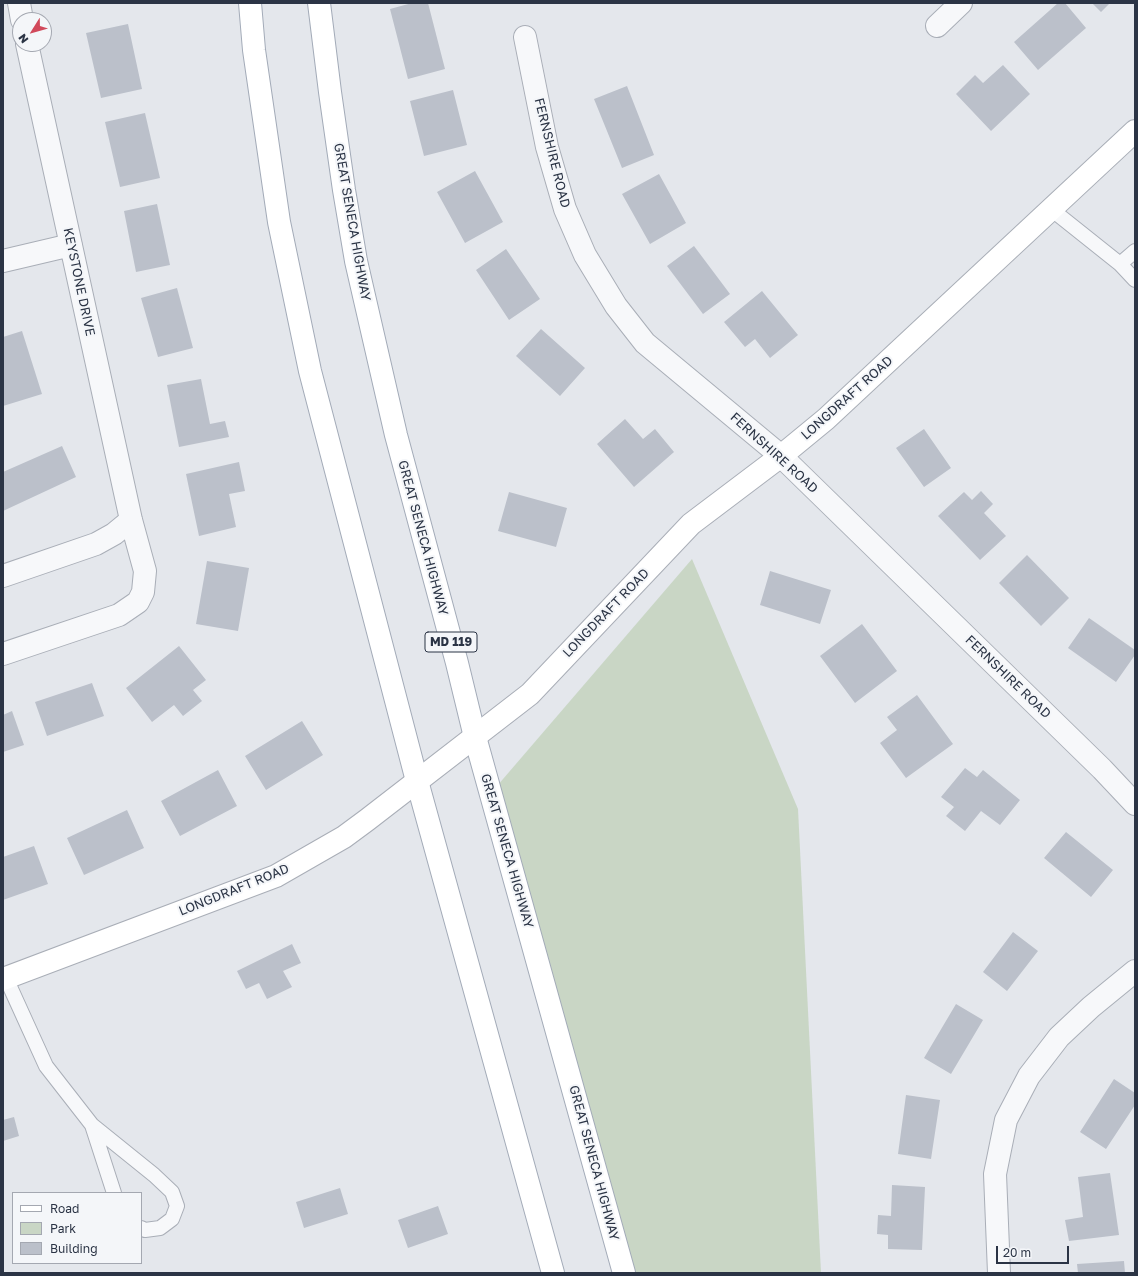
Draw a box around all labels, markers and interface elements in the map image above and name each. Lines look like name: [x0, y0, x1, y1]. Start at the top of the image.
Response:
north arrow: [12, 12, 52, 52]
text: N: [15, 32, 31, 46]
street label: FERNSHIRE ROAD: [531, 96, 573, 210]
street label: GREAT SENECA HIGHWAY: [330, 142, 374, 302]
street label: KEYSTONE DRIVE: [60, 226, 98, 338]
street label: LONGDRAFT ROAD: [798, 353, 896, 443]
street label: FERNSHIRE ROAD: [727, 409, 821, 497]
street label: GREAT SENECA HIGHWAY: [395, 459, 451, 617]
street label: LONGDRAFT ROAD: [560, 565, 652, 661]
road number: MD 119: [425, 632, 477, 652]
street label: FERNSHIRE ROAD: [962, 632, 1054, 722]
street label: GREAT SENECA HIGHWAY: [477, 772, 537, 930]
street label: LONGDRAFT ROAD: [177, 861, 291, 919]
street label: GREAT SENECA HIGHWAY: [566, 1084, 622, 1242]
legend: [12, 1192, 142, 1264]
text: Road: [50, 1201, 79, 1216]
text: Park: [50, 1221, 76, 1236]
scale bar: [998, 1238, 1071, 1264]
text: Building: [50, 1241, 98, 1256]
text: 20 m: [1003, 1245, 1031, 1260]

